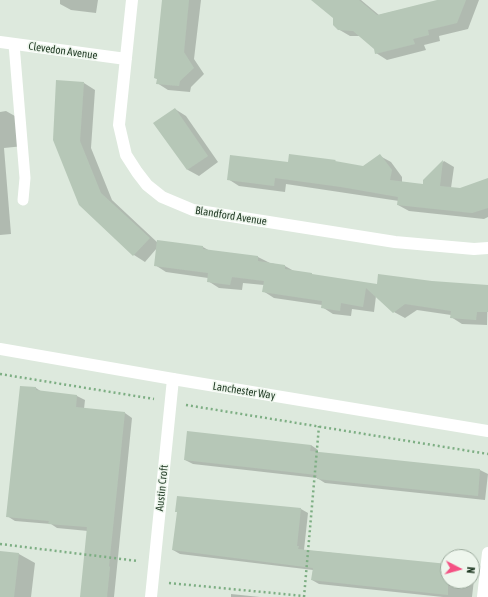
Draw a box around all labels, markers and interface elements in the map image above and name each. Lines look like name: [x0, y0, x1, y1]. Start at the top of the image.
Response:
street label: Clevedon Avenue: [28, 40, 98, 62]
street label: Blandford Avenue: [194, 204, 268, 228]
street label: Lanchester Way: [212, 380, 276, 402]
street label: Austin Croft: [153, 464, 171, 512]
north arrow: [440, 549, 480, 589]
text: N: [465, 566, 477, 574]

